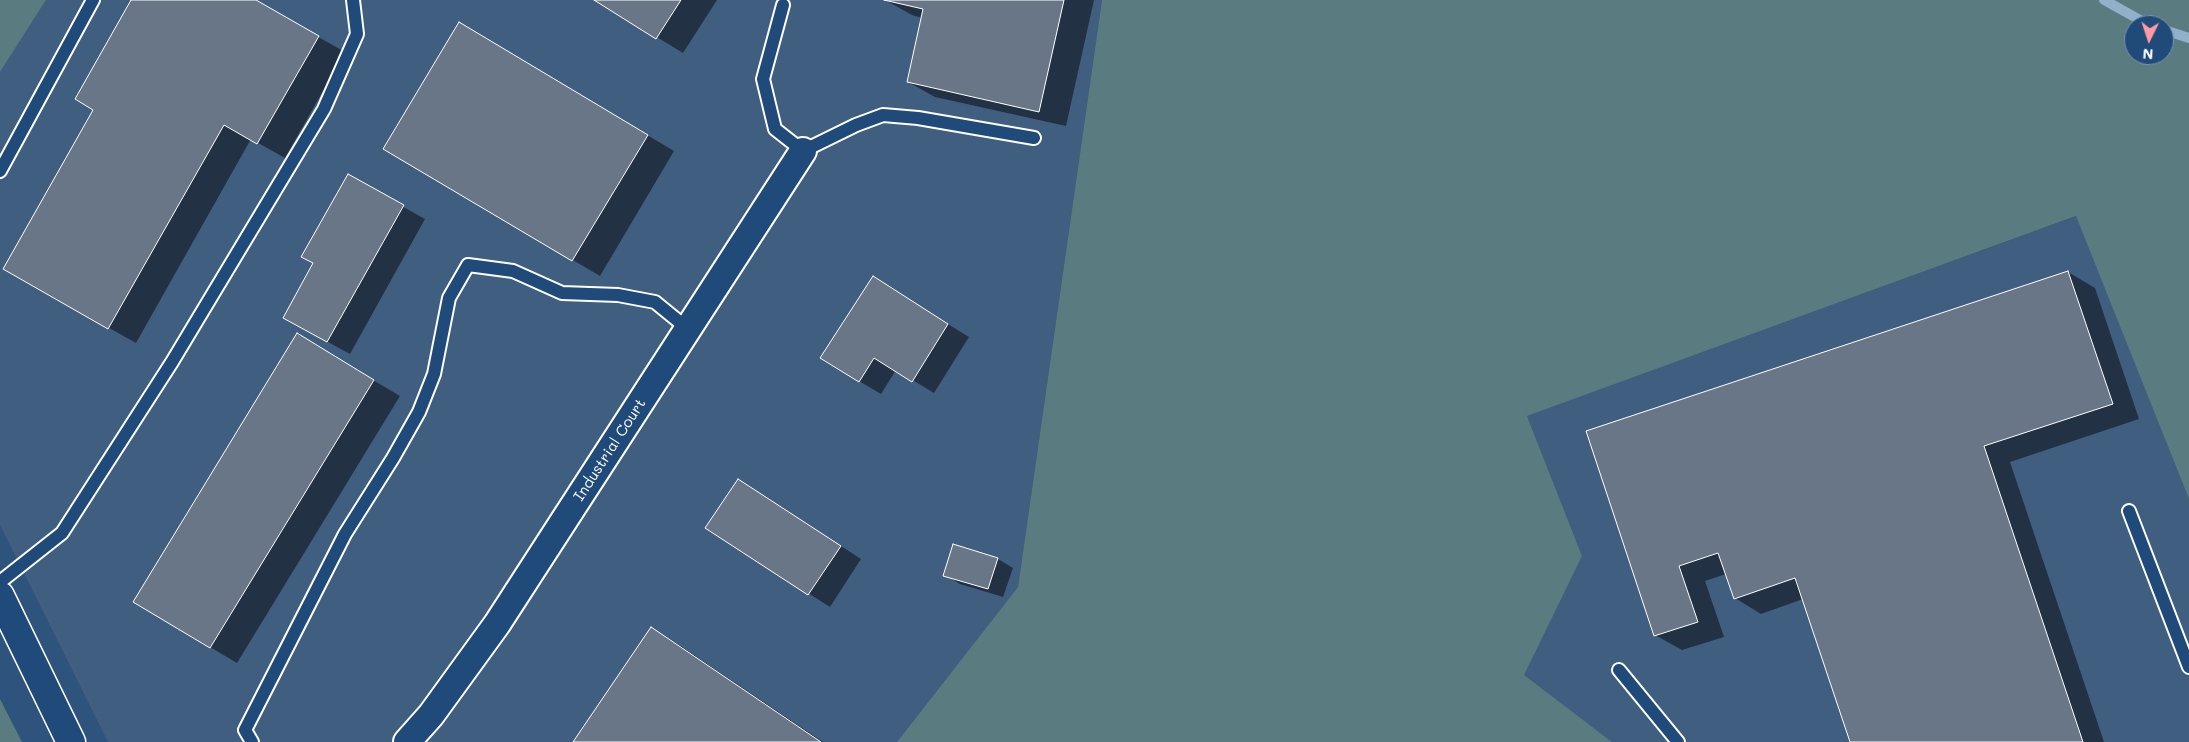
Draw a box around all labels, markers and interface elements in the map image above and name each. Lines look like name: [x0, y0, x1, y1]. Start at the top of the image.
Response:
north arrow: [2124, 15, 2174, 65]
text: N: [2142, 45, 2154, 64]
street label: Industrial Court: [570, 395, 650, 505]

